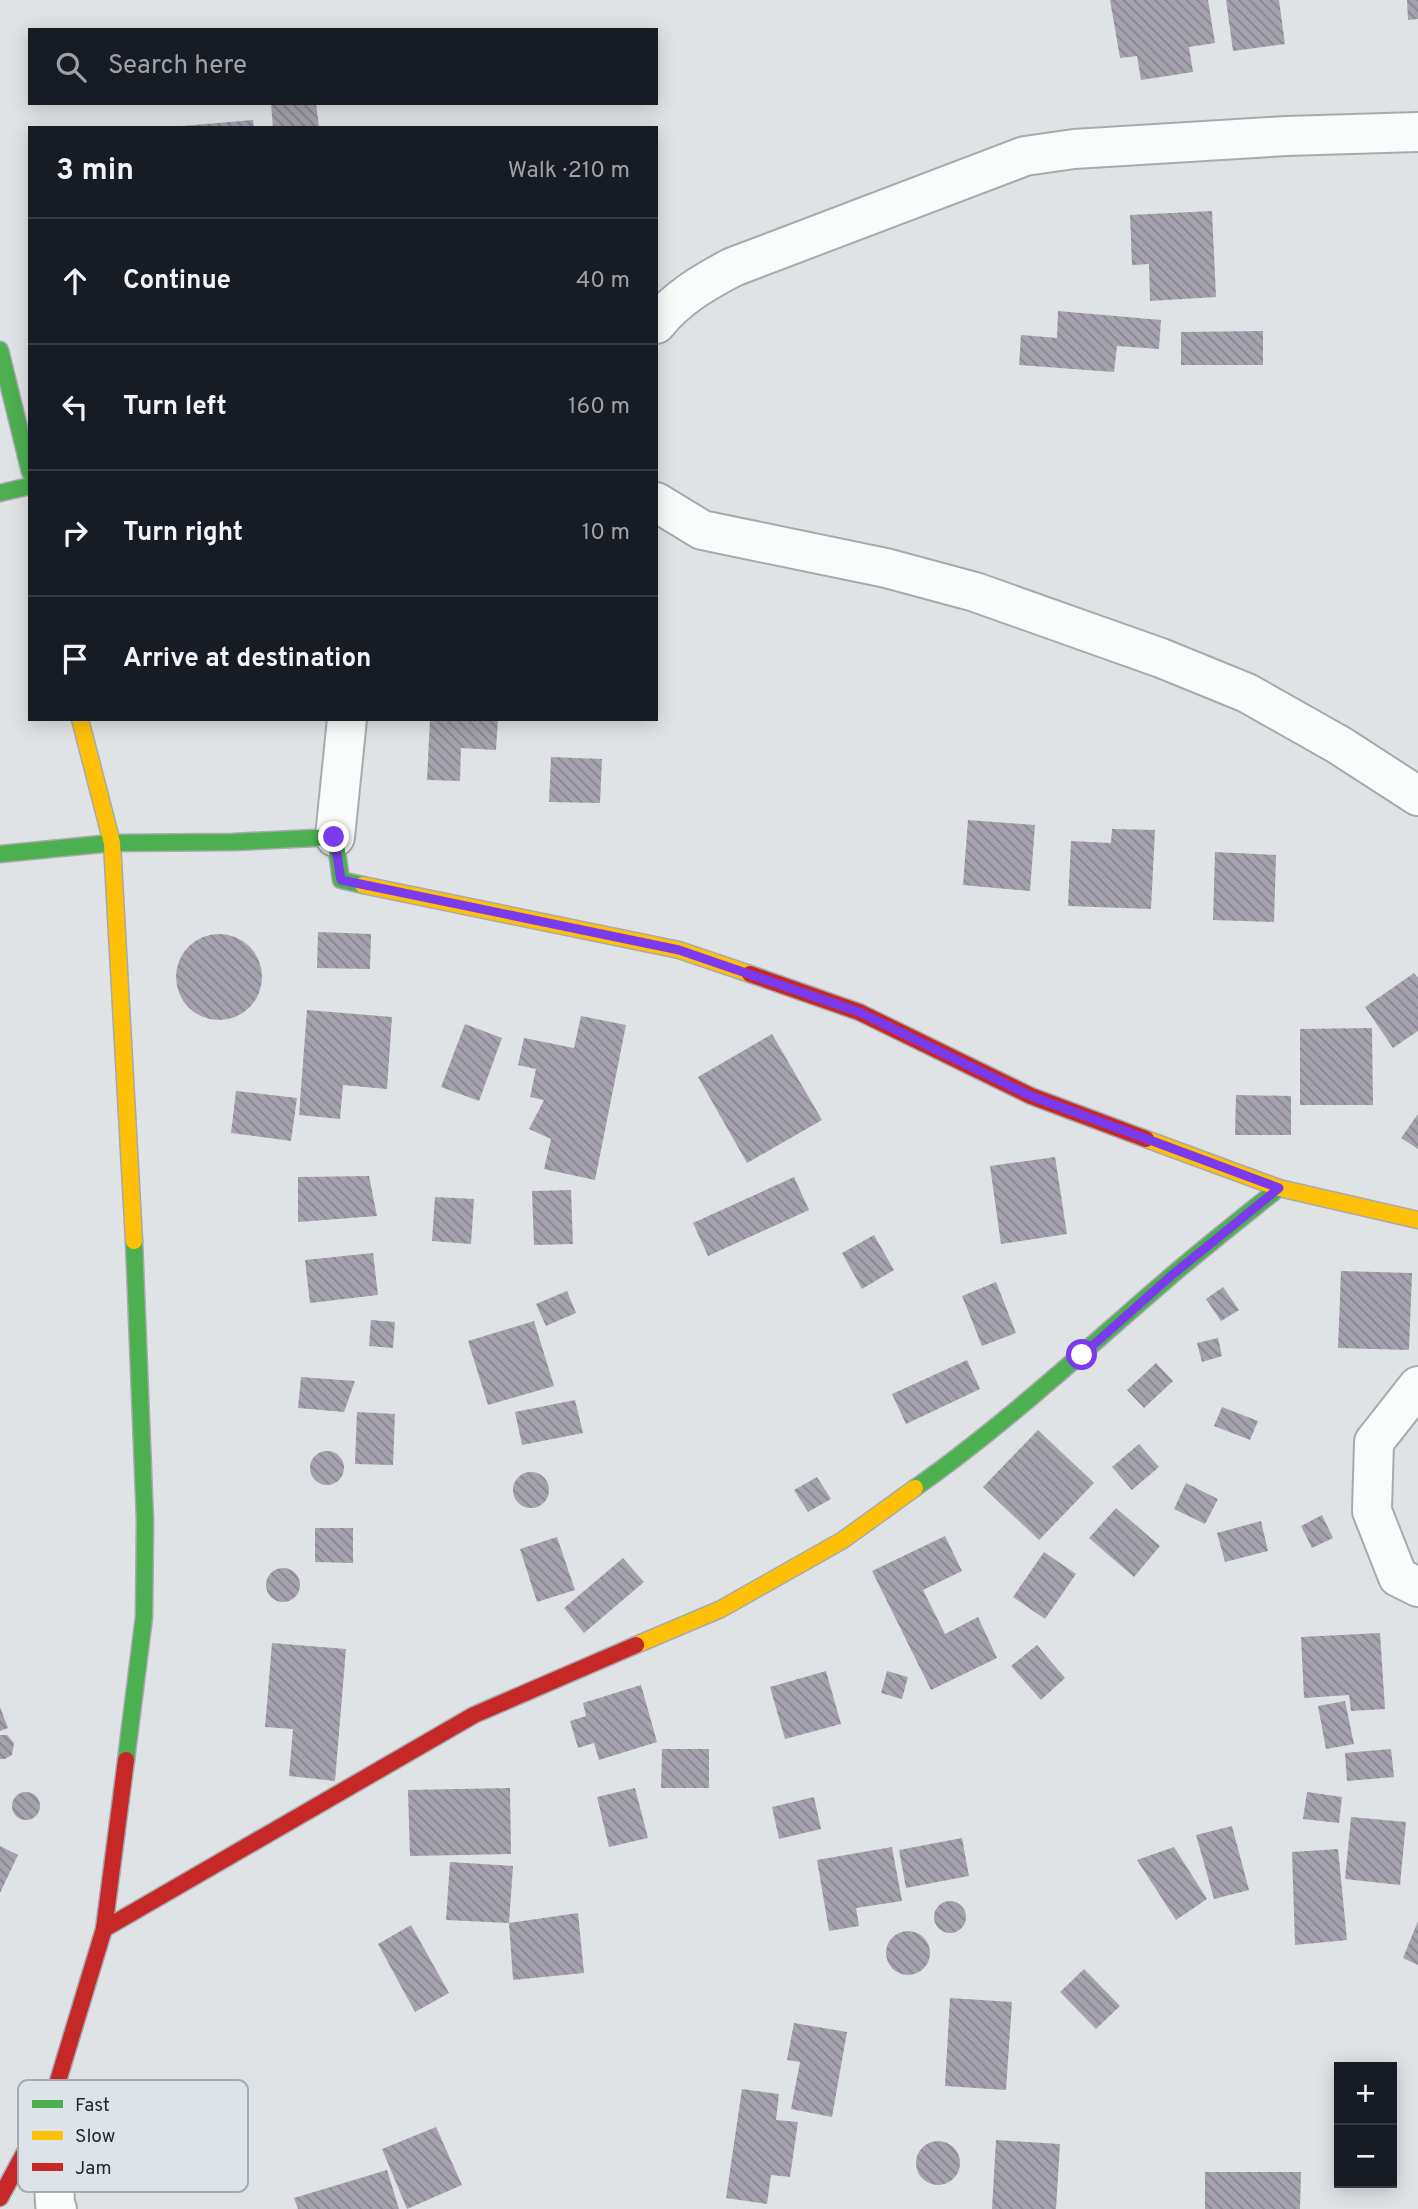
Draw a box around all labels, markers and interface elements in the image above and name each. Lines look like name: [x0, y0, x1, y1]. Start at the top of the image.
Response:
search box: [28, 28, 658, 105]
icon: search: [52, 48, 90, 86]
text: Search here: [108, 50, 247, 83]
text: 3 min: [56, 153, 134, 190]
text: Walk · 210 m: [508, 157, 630, 186]
icon: ahead: [56, 262, 94, 300]
text: Continue: [123, 265, 231, 298]
text: 40 m: [576, 267, 630, 296]
icon: left: [56, 388, 94, 426]
text: Turn left: [123, 391, 227, 424]
text: 160 m: [568, 393, 630, 422]
icon: right: [56, 514, 94, 552]
text: Turn right: [123, 517, 243, 550]
text: 10 m: [582, 519, 630, 548]
icon: arrive: [56, 640, 94, 678]
text: Arrive at destination: [123, 643, 371, 676]
route end: [318, 821, 349, 852]
route start: [1066, 1339, 1097, 1370]
map controls: [1334, 2062, 1397, 2188]
button: +: [1334, 2062, 1397, 2125]
legend: [18, 2080, 248, 2192]
text: Fast: [75, 2094, 110, 2118]
text: Slow: [75, 2125, 115, 2149]
button: −: [1334, 2125, 1397, 2188]
text: Jam: [75, 2157, 112, 2181]

